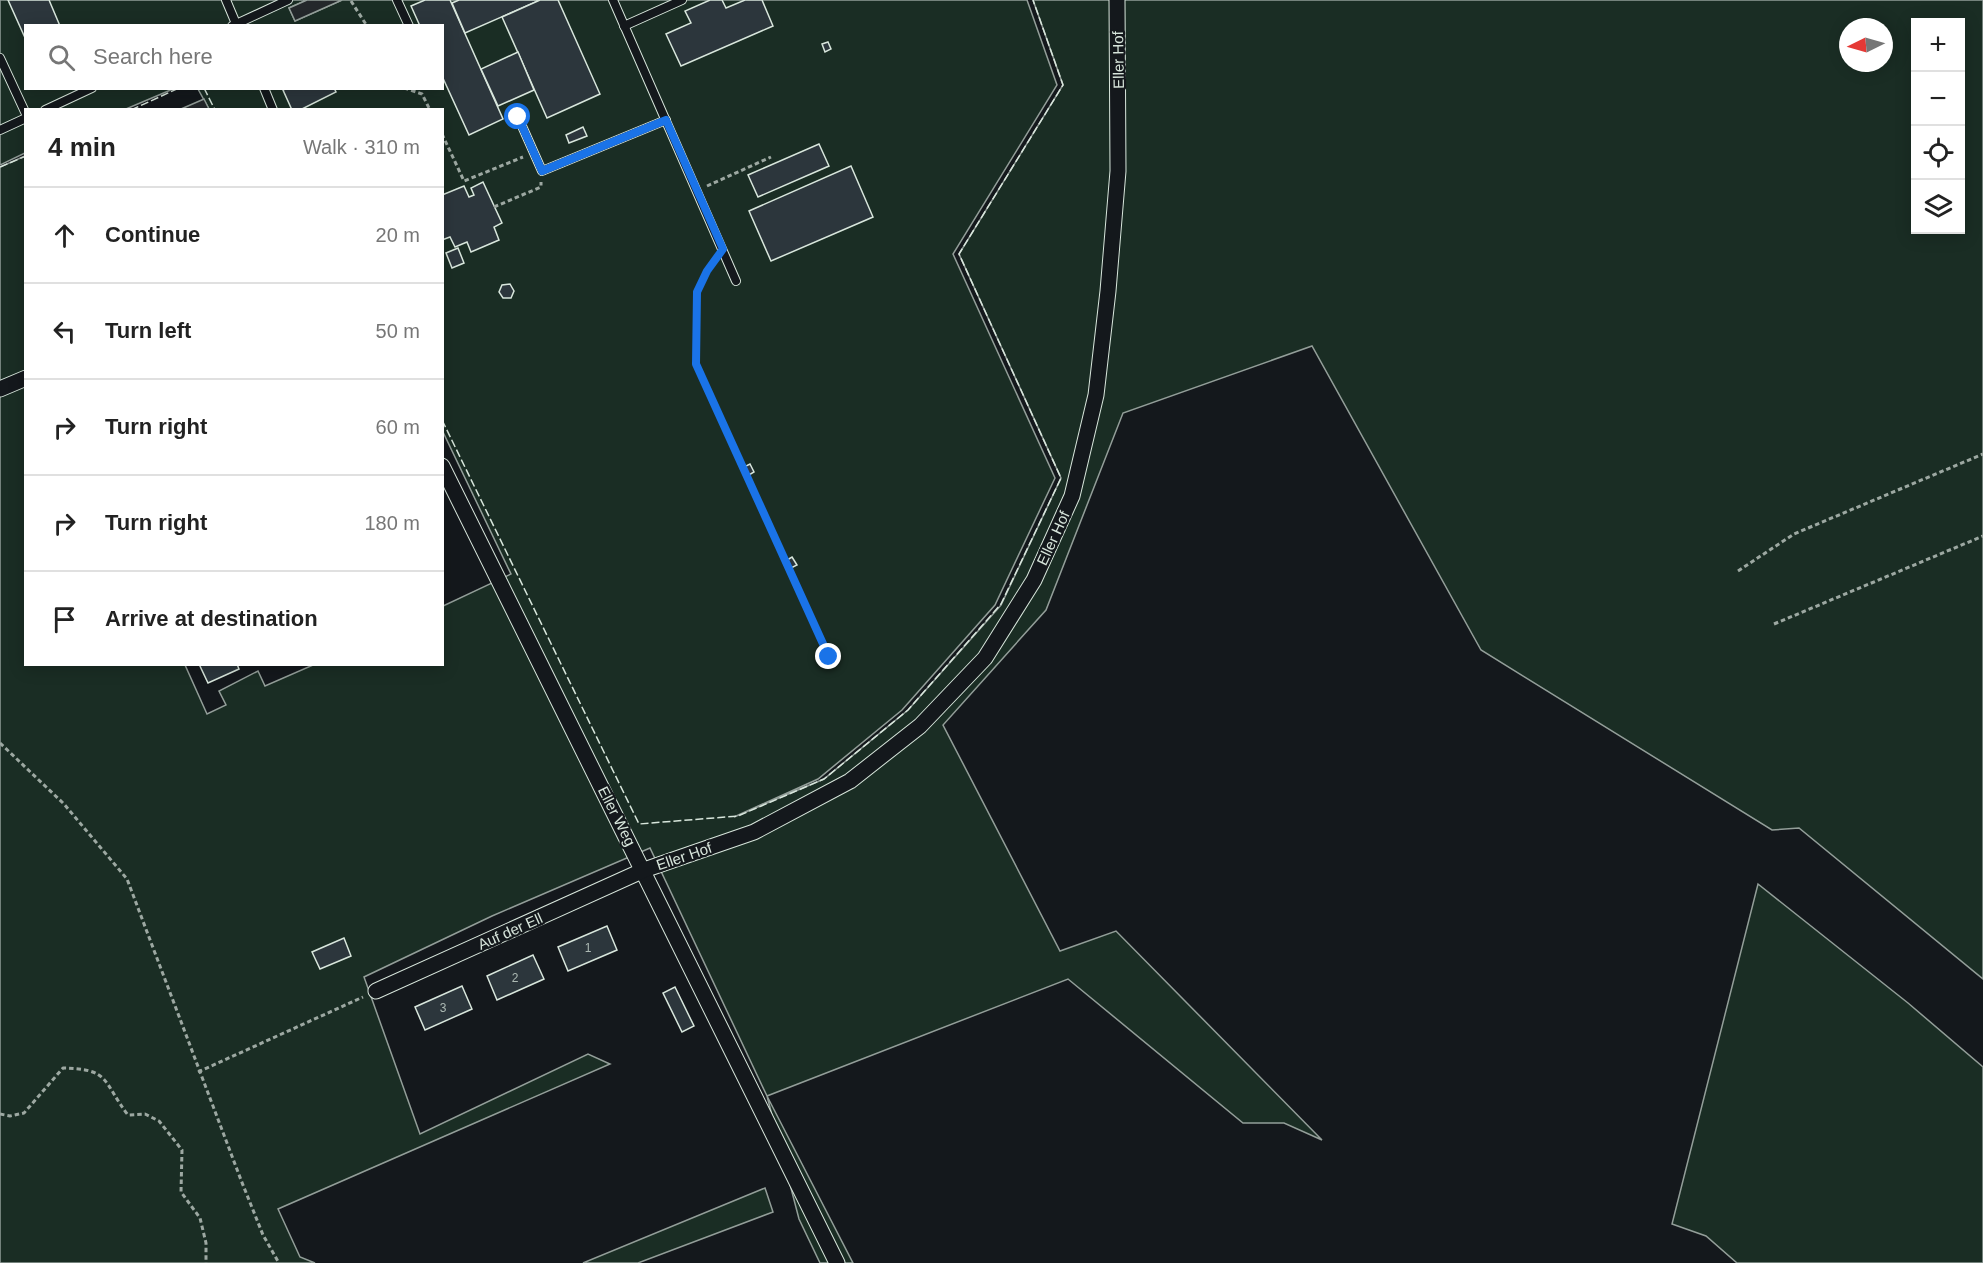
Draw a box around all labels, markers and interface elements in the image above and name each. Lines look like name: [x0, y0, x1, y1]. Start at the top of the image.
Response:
north arrow: [1839, 18, 1893, 72]
map controls: [1911, 18, 1965, 234]
button: +: [1911, 18, 1965, 72]
search box: [24, 24, 444, 90]
street label: Eller Hof: [1109, 30, 1127, 89]
icon: search: [45, 41, 78, 74]
text: Search here: [93, 44, 213, 69]
button: −: [1911, 72, 1965, 126]
route start: [504, 103, 530, 129]
button: locate: [1911, 126, 1965, 180]
text: 4 min: [48, 132, 116, 162]
text: Walk · 310 m: [303, 136, 420, 158]
button: layers: [1911, 180, 1965, 234]
icon: ahead: [48, 219, 81, 252]
text: Continue: [105, 222, 200, 247]
text: 20 m: [376, 224, 420, 246]
icon: left: [48, 315, 81, 348]
text: Turn left: [105, 318, 191, 343]
text: 50 m: [376, 320, 420, 342]
icon: right: [48, 411, 81, 444]
text: Turn right: [105, 414, 207, 439]
text: 60 m: [376, 416, 420, 438]
icon: right: [48, 507, 81, 540]
street label: Eller Hof: [1033, 508, 1073, 568]
text: Turn right: [105, 510, 207, 535]
text: 180 m: [364, 512, 420, 534]
icon: arrive: [48, 603, 81, 636]
text: Arrive at destination: [105, 606, 318, 631]
route end: [815, 643, 841, 669]
street label: Eller Weg: [595, 783, 639, 849]
street label: Eller Hof: [654, 838, 715, 873]
street label: Auf der Ell: [475, 909, 545, 953]
house number: 1: [585, 941, 592, 955]
house number: 2: [512, 971, 519, 985]
house number: 3: [440, 1001, 447, 1015]

